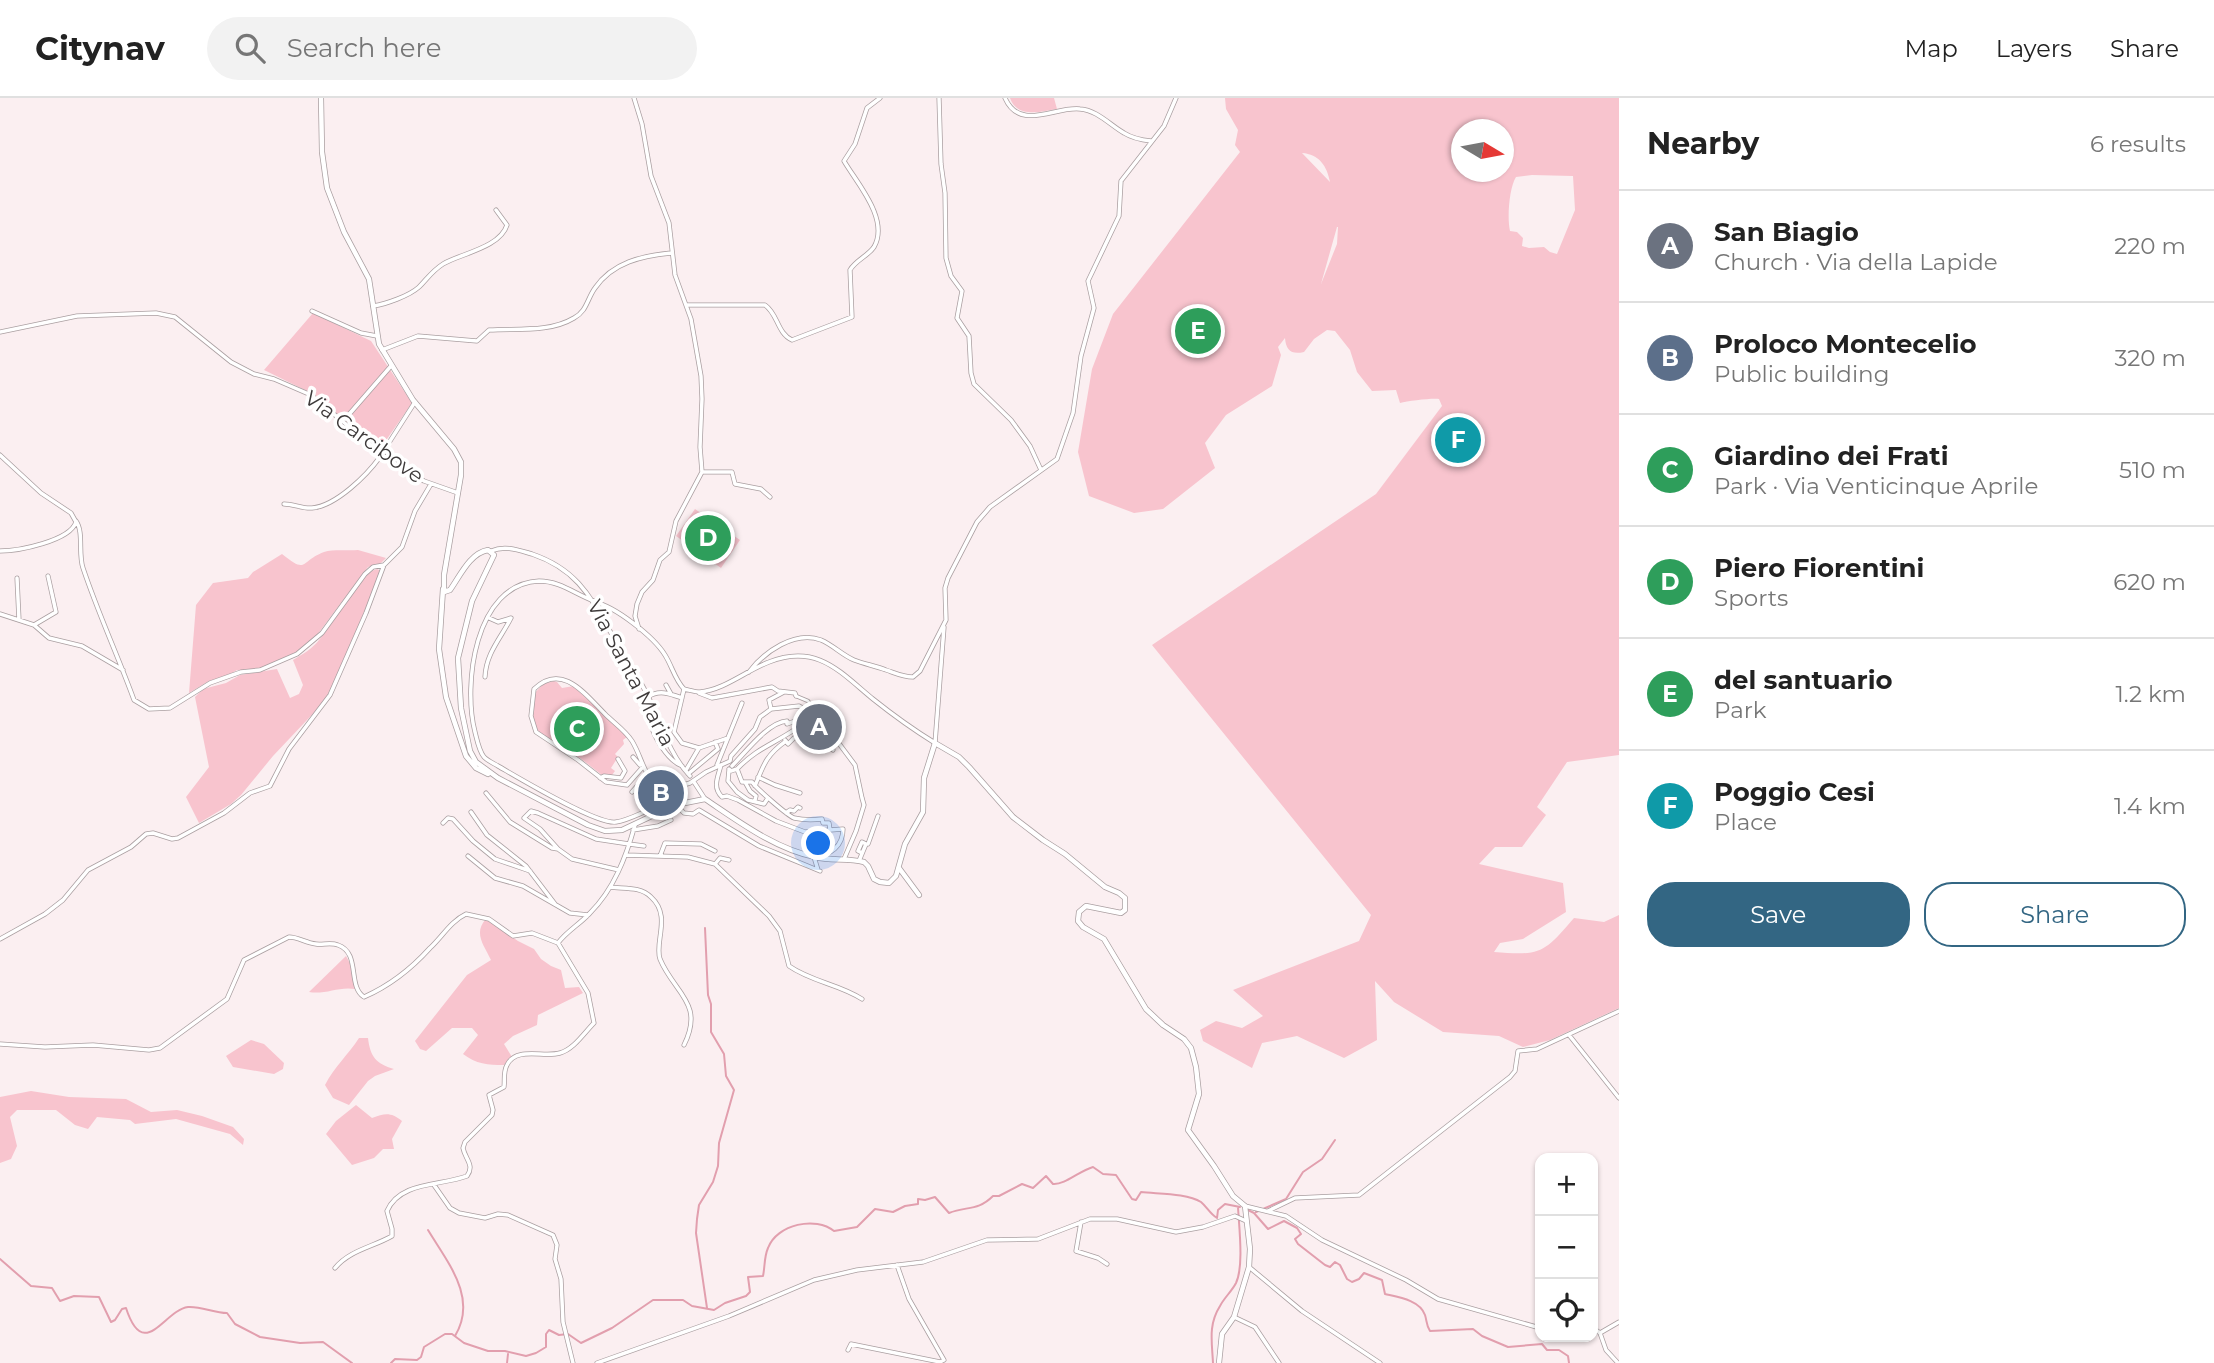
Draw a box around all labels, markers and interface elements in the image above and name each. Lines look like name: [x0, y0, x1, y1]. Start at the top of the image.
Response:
search box: [207, 17, 697, 80]
text: Citynav: [35, 28, 165, 68]
icon: search: [231, 29, 269, 67]
text: Search here: [287, 32, 441, 64]
text: Map: [1904, 34, 1958, 63]
text: Layers: [1996, 34, 2072, 63]
text: Share: [2110, 34, 2179, 63]
north arrow: [1451, 119, 1514, 182]
text: Nearby: [1647, 125, 1759, 162]
text: 6 results: [2090, 130, 2186, 158]
text: San Biagio: [1714, 216, 1859, 248]
text: A: [1661, 232, 1679, 260]
text: 220 m: [2114, 232, 2186, 260]
text: Church · Via della Lapide: [1714, 248, 1998, 276]
pin: E: [1175, 305, 1221, 357]
text: Proloco Montecelio: [1714, 328, 1977, 360]
text: B: [1661, 344, 1679, 372]
text: 320 m: [2114, 344, 2186, 372]
text: Public building: [1714, 360, 1889, 388]
street label: Via Carcibove: [300, 385, 429, 488]
pin: F: [1435, 414, 1481, 466]
text: Giardino dei Frati: [1714, 440, 1948, 472]
text: C: [1662, 456, 1678, 484]
text: 510 m: [2119, 456, 2186, 484]
text: Park · Via Venticinque Aprile: [1714, 472, 2038, 500]
pin: D: [685, 512, 731, 564]
text: Piero Fiorentini: [1714, 552, 1924, 584]
text: D: [1661, 568, 1680, 596]
text: 620 m: [2113, 568, 2186, 596]
text: Sports: [1714, 584, 1788, 612]
street label: Via Santa Maria: [582, 595, 681, 750]
text: del santuario: [1714, 664, 1893, 696]
text: E: [1662, 680, 1678, 708]
text: 1.2 km: [2116, 680, 2186, 708]
text: Park: [1714, 696, 1767, 724]
pin: A: [796, 701, 842, 753]
pin: C: [554, 703, 600, 755]
pin: B: [638, 767, 684, 819]
text: Poggio Cesi: [1714, 776, 1875, 808]
text: F: [1663, 792, 1677, 820]
text: 1.4 km: [2114, 792, 2186, 820]
text: Place: [1714, 808, 1777, 836]
your location: [801, 826, 835, 860]
button: Save: [1647, 882, 1910, 947]
button: Share: [1924, 882, 2186, 947]
map controls: [1535, 1153, 1598, 1342]
button: +: [1535, 1153, 1598, 1216]
button: −: [1535, 1216, 1598, 1279]
button: locate: [1535, 1279, 1598, 1342]

